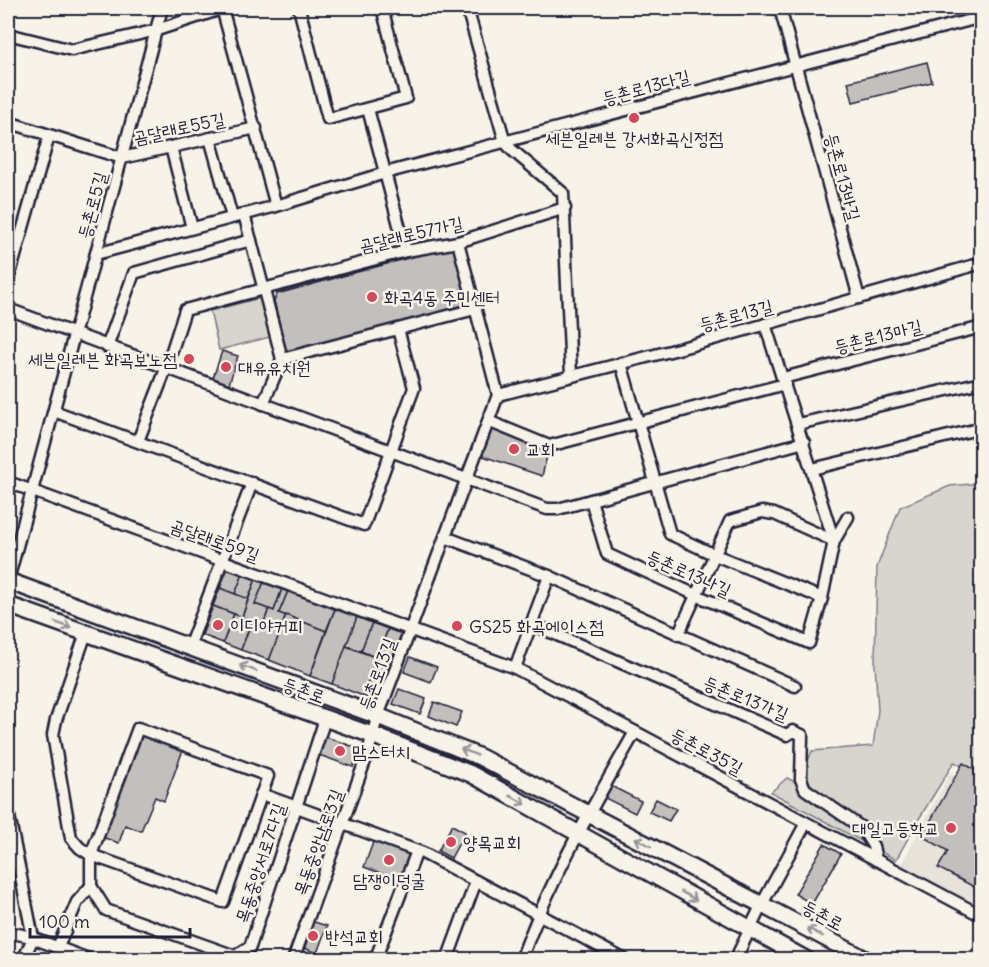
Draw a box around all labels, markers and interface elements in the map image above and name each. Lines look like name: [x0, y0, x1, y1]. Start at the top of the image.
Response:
street label: 등촌로13다길: [600, 64, 693, 110]
street label: 곰달래로55길: [131, 107, 227, 149]
marker: 세븐일레븐 강서화곡신정점: [627, 111, 641, 125]
place label: 세븐일레븐 강서화곡신정점: [545, 127, 724, 150]
street label: 등촌로13바길: [820, 131, 866, 224]
street label: 등촌로5길: [72, 169, 112, 241]
street label: 곰달래로57가길: [357, 211, 466, 257]
place label: 화곡4동 주민센터: [384, 286, 500, 309]
marker: 화곡4동 주민센터: [365, 290, 379, 304]
street label: 등촌로13길: [697, 294, 776, 336]
street label: 등촌로13마길: [832, 314, 925, 358]
place label: 세븐일레븐 화곡보노점: [28, 348, 178, 371]
marker: 세븐일레븐 화곡보노점: [182, 352, 196, 366]
place label: 대유유치원: [238, 356, 310, 379]
marker: 대유유치원: [219, 360, 233, 374]
place label: 교회: [526, 438, 555, 461]
marker: 교회: [507, 442, 521, 456]
street label: 곰달래로59길: [167, 513, 263, 567]
street label: 등촌로13나길: [643, 544, 735, 602]
place label: 이디야커피: [230, 614, 302, 637]
place label: GS25 화곡에이스점: [469, 615, 604, 638]
marker: 이디야커피: [211, 618, 225, 632]
marker: GS25 화곡에이스점: [450, 619, 464, 633]
one-way arrow: [53, 620, 72, 631]
street label: 등촌로13길: [353, 634, 401, 713]
one-way arrow: [239, 662, 258, 673]
street label: 등촌로13가길: [700, 671, 792, 726]
street label: 등촌로: [280, 672, 328, 708]
street label: 등촌로35길: [667, 722, 748, 780]
place label: 맘스터치: [352, 740, 410, 763]
marker: 맘스터치: [333, 744, 347, 758]
one-way arrow: [461, 746, 479, 757]
street label: 목동중앙남로3길: [288, 785, 348, 898]
one-way arrow: [510, 795, 527, 807]
street label: 목동중앙서로7다길: [230, 800, 290, 926]
place label: 대일고등학교: [852, 817, 939, 840]
marker: 대일고등학교: [944, 821, 958, 835]
place label: 양목교회: [463, 831, 521, 854]
marker: 양목교회: [444, 835, 458, 849]
one-way arrow: [634, 836, 652, 847]
marker: 담쟁이덩굴: [382, 853, 396, 867]
place label: 담쟁이덩굴: [353, 869, 425, 892]
one-way arrow: [680, 890, 697, 902]
street label: 등촌로: [798, 895, 848, 935]
scale bar: [30, 901, 190, 939]
text: 100 m: [39, 910, 90, 933]
place label: 반석교회: [325, 925, 383, 948]
one-way arrow: [807, 926, 825, 937]
marker: 반석교회: [306, 929, 320, 943]

